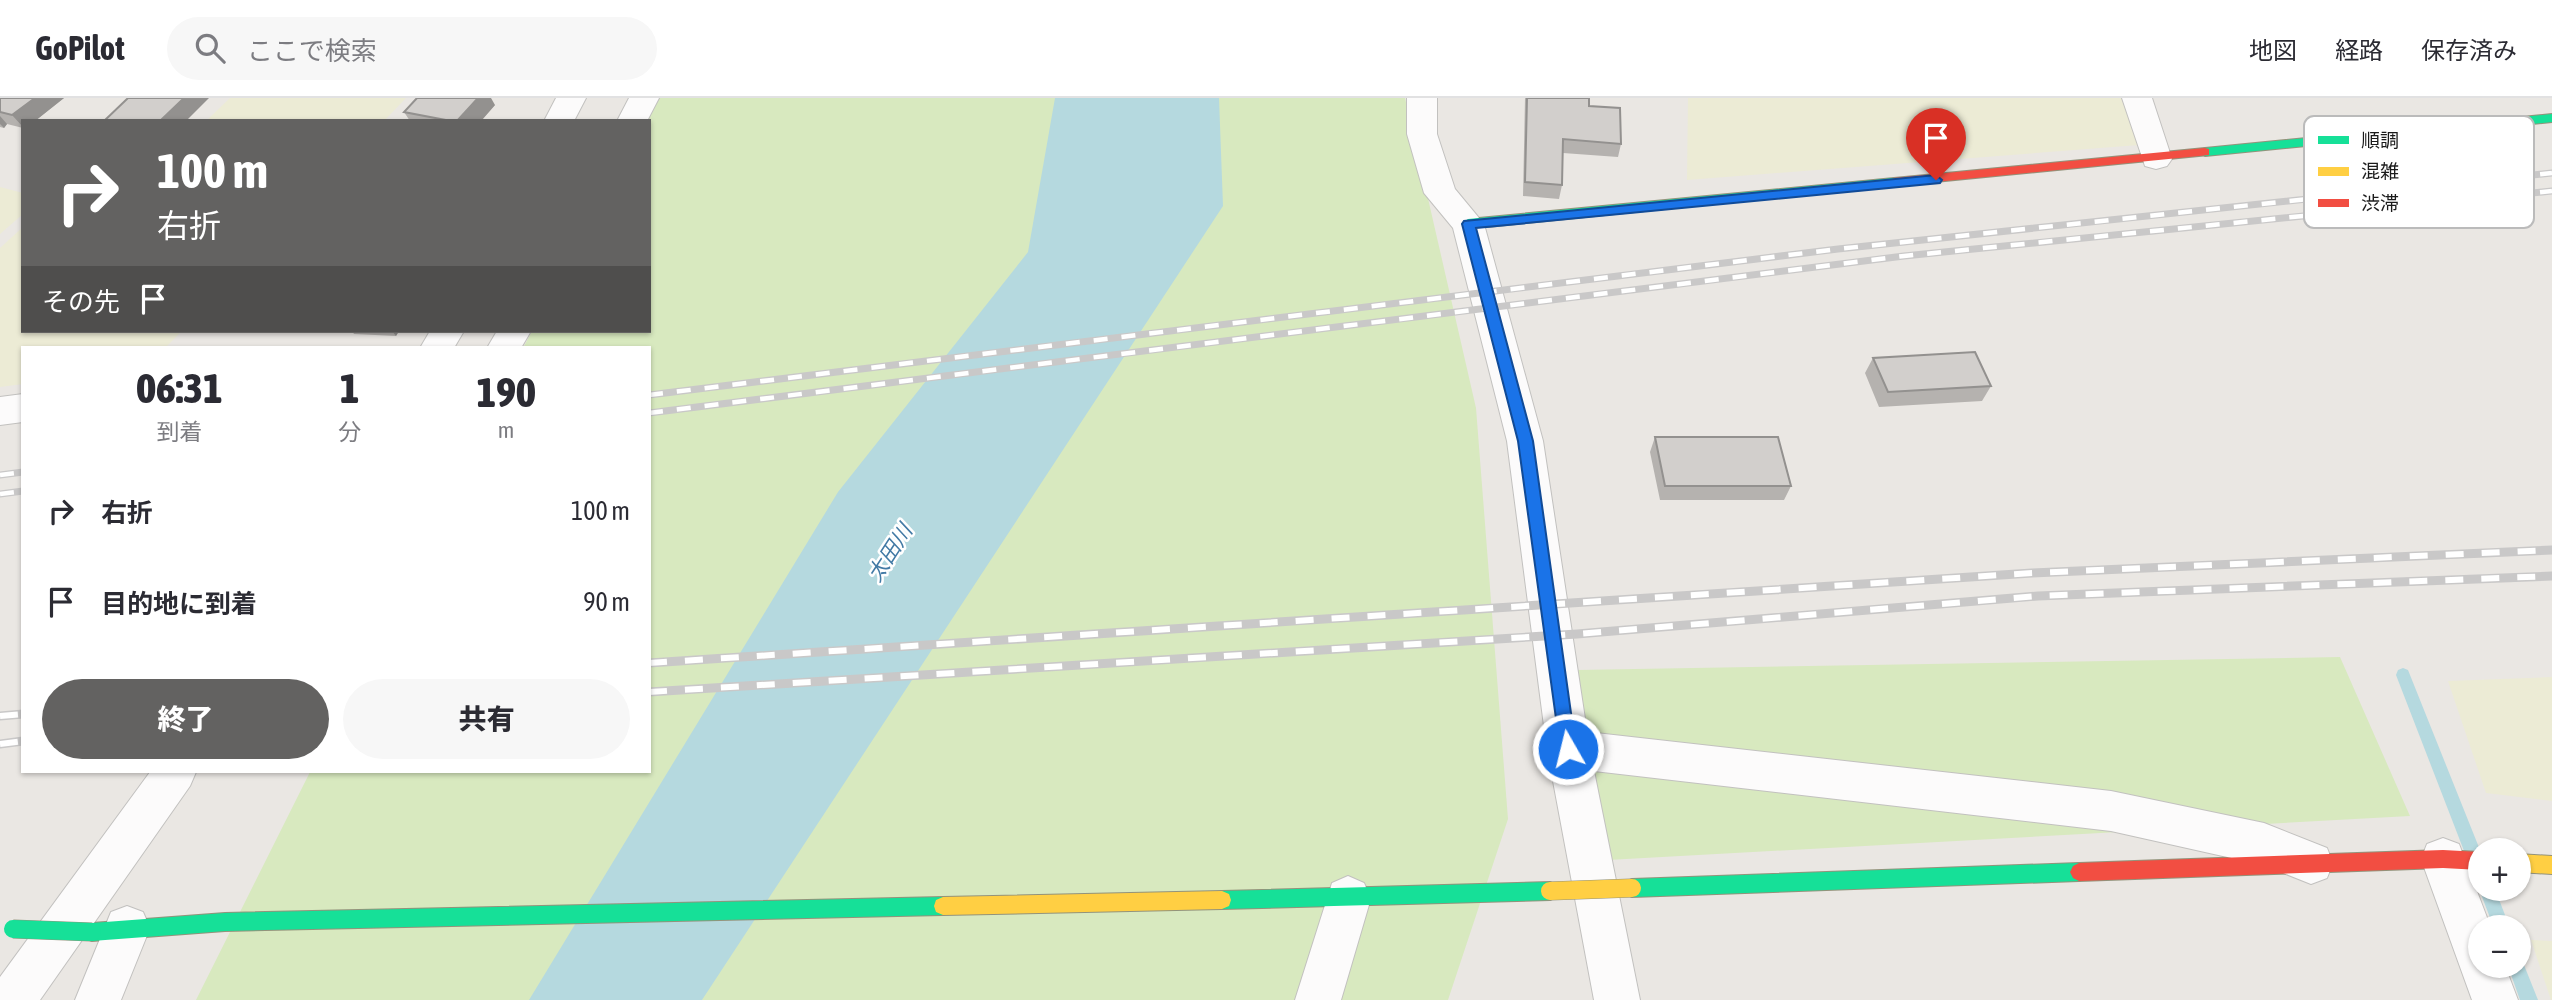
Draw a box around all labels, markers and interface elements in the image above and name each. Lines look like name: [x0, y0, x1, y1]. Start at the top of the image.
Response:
search box: [167, 17, 657, 80]
text: GoPilot: [35, 29, 125, 67]
icon: search: [191, 29, 229, 67]
text: ここで検索: [247, 36, 377, 66]
text: 地図: [2249, 37, 2297, 64]
text: 経路: [2335, 37, 2383, 64]
text: 保存済み: [2421, 37, 2517, 64]
pin: [1906, 108, 1966, 180]
legend: [2304, 116, 2534, 228]
icon: arrive: [1917, 119, 1955, 157]
text: 順調: [2361, 129, 2399, 151]
text: 100 m: [157, 142, 268, 198]
icon: right: [42, 147, 133, 238]
text: 混雑: [2361, 160, 2399, 182]
text: 渋滞: [2361, 192, 2399, 214]
text: 右折: [157, 207, 221, 244]
icon: arrive: [134, 280, 172, 318]
text: その先: [42, 287, 120, 317]
text: 06:31: [136, 364, 223, 412]
text: 1: [340, 364, 359, 412]
text: 190: [476, 368, 536, 416]
text: m: [498, 417, 514, 443]
text: 到着: [157, 419, 203, 445]
text: 分: [338, 419, 361, 445]
icon: right: [42, 492, 80, 530]
text: 100 m: [571, 496, 630, 526]
text: 右折: [101, 498, 153, 528]
water label: 太田川: [862, 518, 917, 585]
icon: arrive: [42, 583, 80, 621]
text: 90 m: [583, 587, 630, 617]
text: 目的地に到着: [101, 589, 257, 619]
button: 終了: [42, 679, 329, 759]
button: 共有: [343, 679, 630, 759]
position arrow: [1531, 712, 1605, 786]
map controls: [2468, 838, 2531, 978]
button: +: [2468, 838, 2531, 901]
button: −: [2468, 915, 2531, 978]

